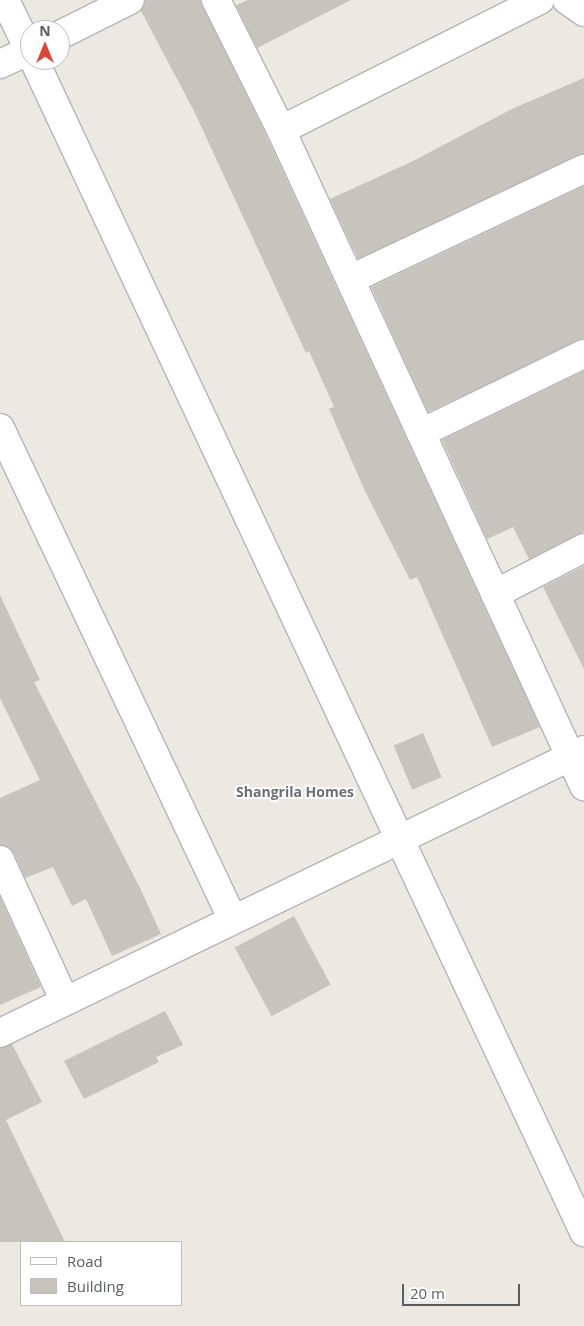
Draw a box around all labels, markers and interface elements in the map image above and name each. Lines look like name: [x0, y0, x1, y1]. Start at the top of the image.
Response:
north arrow: [20, 20, 70, 70]
text: N: [39, 21, 51, 40]
district label: Shangrila Homes: [236, 784, 354, 800]
legend: [20, 1241, 182, 1306]
text: Road: [67, 1251, 103, 1271]
scale bar: [404, 1274, 522, 1306]
text: Building: [67, 1276, 124, 1296]
text: 20 m: [410, 1283, 445, 1303]

